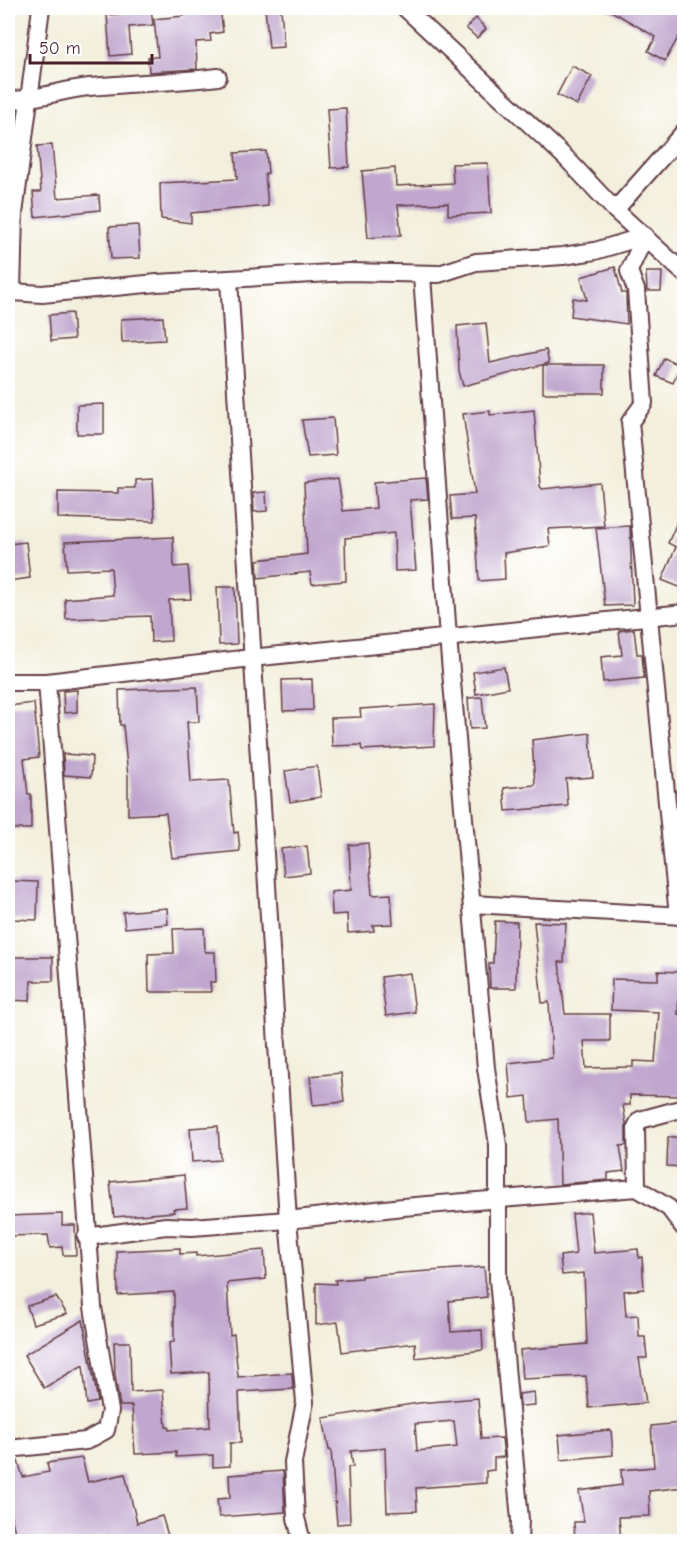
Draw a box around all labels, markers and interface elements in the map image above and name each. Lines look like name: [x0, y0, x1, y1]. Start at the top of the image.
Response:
scale bar: [30, 27, 152, 65]
text: 50 m: [39, 38, 81, 59]

